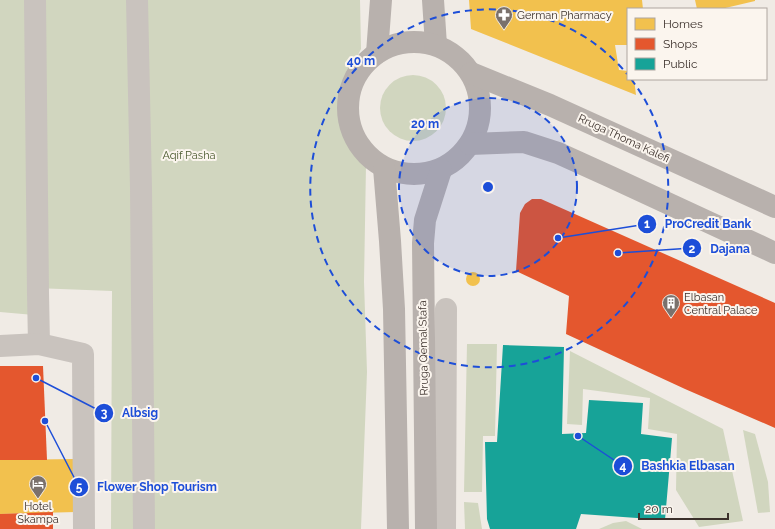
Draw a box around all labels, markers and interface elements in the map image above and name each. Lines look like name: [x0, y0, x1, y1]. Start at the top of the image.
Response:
pharmacy icon: German Pharmacy: [494, 5, 514, 30]
legend: [627, 8, 767, 80]
place label: German Pharmacy: [517, 9, 612, 22]
text: Homes: [663, 17, 703, 31]
text: Shops: [663, 37, 698, 51]
text: 40 m: [347, 54, 375, 68]
text: Public: [663, 57, 698, 71]
street label: Rruga Thoma Kalefi: [576, 112, 672, 165]
text: 20 m: [411, 117, 439, 131]
park label: Aqif Pasha: [162, 149, 216, 162]
centre of rings: [481, 180, 495, 194]
callout: ProCredit Bank: [637, 212, 759, 236]
text: 1: [644, 217, 650, 231]
text: ProCredit Bank: [665, 217, 752, 231]
callout: Dajana: [682, 236, 758, 260]
text: 2: [689, 242, 696, 256]
text: Dajana: [710, 242, 750, 256]
place label: Elbasan Central Palace: [684, 291, 758, 317]
building icon: Elbasan Central Palace: [661, 293, 681, 318]
street label: Rruga Qemal Stafa: [416, 300, 431, 396]
callout: Albsig: [94, 401, 166, 425]
text: 3: [101, 406, 108, 420]
text: Albsig: [122, 406, 158, 420]
callout: Bashkia Elbasan: [613, 454, 743, 478]
text: 4: [620, 459, 627, 473]
text: Bashkia Elbasan: [641, 459, 735, 473]
hotel icon: Hotel Skampa: [28, 474, 48, 499]
callout: Flower Shop Tourism: [69, 475, 226, 499]
text: 5: [76, 480, 83, 494]
text: Flower Shop Tourism: [97, 480, 217, 494]
scale bar: [639, 495, 728, 521]
place label: Hotel Skampa: [17, 500, 59, 526]
text: 20 m: [645, 502, 673, 516]

